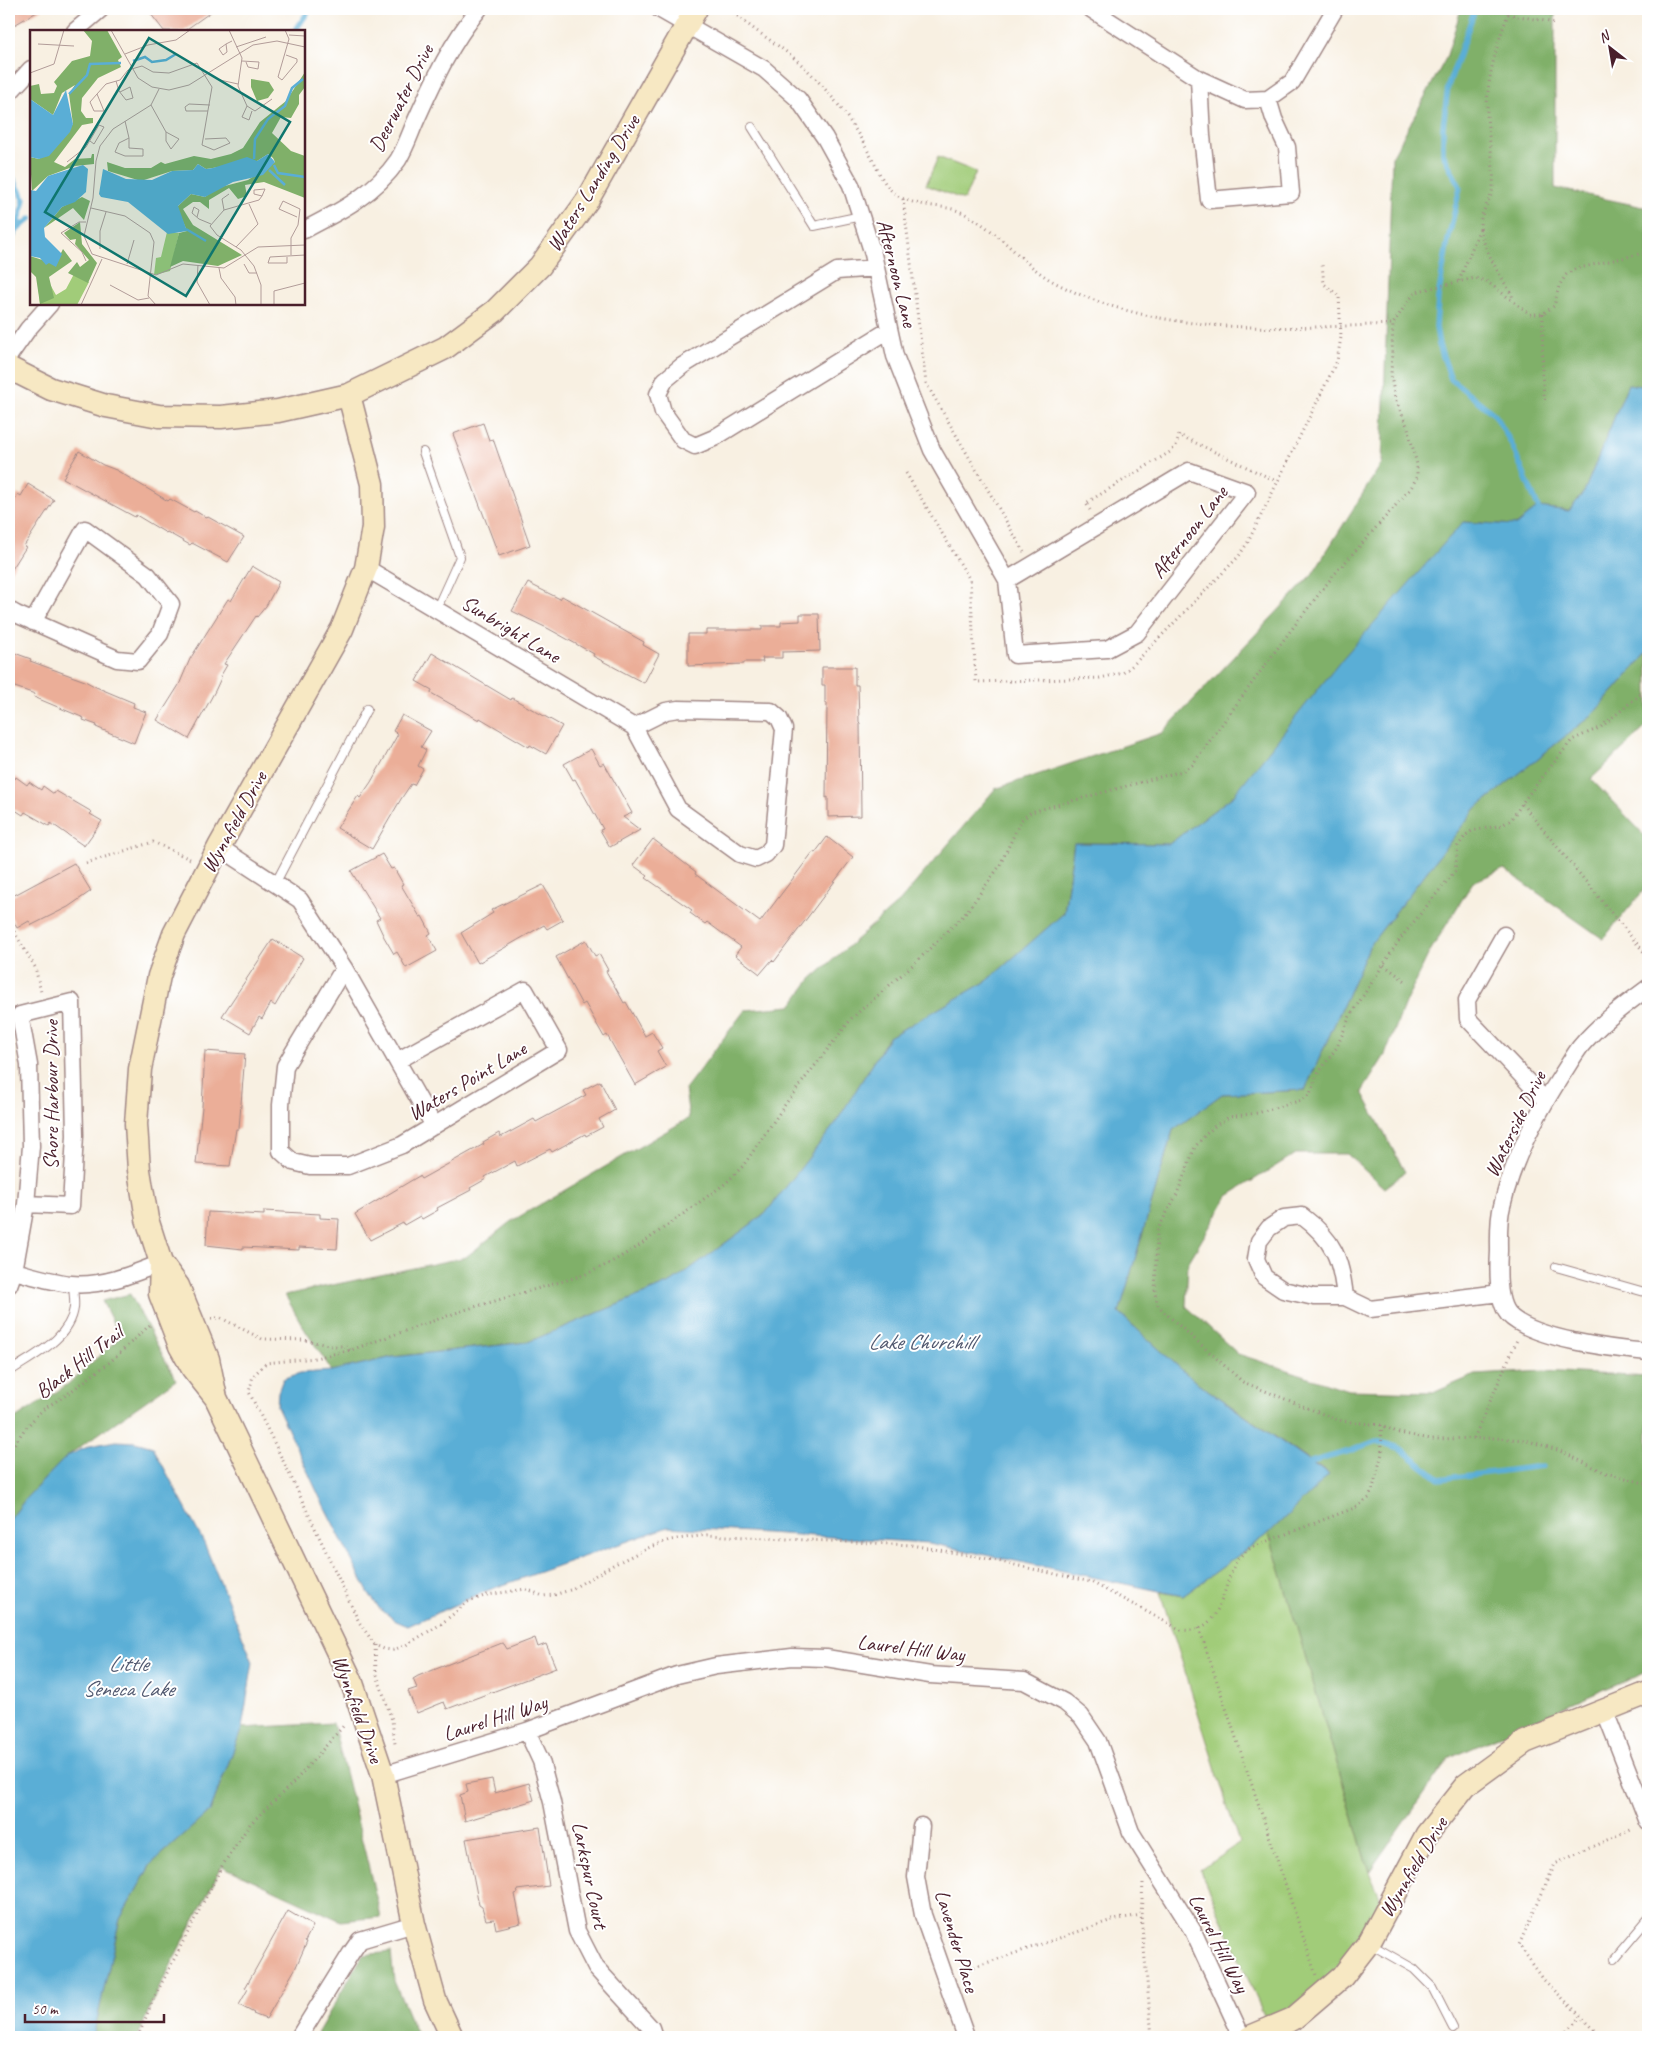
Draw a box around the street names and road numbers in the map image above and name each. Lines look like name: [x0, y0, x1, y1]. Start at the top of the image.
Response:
street label: Deerwater Drive: [363, 39, 440, 156]
street label: Waters Landing Drive: [541, 109, 646, 256]
street label: Afternoon Lane: [871, 216, 923, 331]
street label: Afternoon Lane: [1145, 480, 1234, 583]
street label: Sunbright Lane: [457, 589, 567, 670]
street label: Wynnfield Drive: [195, 765, 273, 878]
street label: Shore Harbour Drive: [38, 1018, 64, 1170]
street label: Waters Point Lane: [403, 1035, 532, 1127]
street label: Waterside Drive: [1478, 1066, 1552, 1181]
street label: Black Hill Trail: [30, 1318, 131, 1404]
street label: Laurel Hill Way: [856, 1629, 968, 1668]
street label: Wynnfield Drive: [327, 1652, 390, 1767]
street label: Laurel Hill Way: [440, 1688, 552, 1747]
street label: Wynnfield Drive: [1373, 1811, 1454, 1922]
street label: Larkspur Court: [566, 1819, 614, 1933]
street label: Lavender Place: [929, 1887, 985, 1996]
street label: Laurel Hill Way: [1183, 1889, 1256, 1999]

